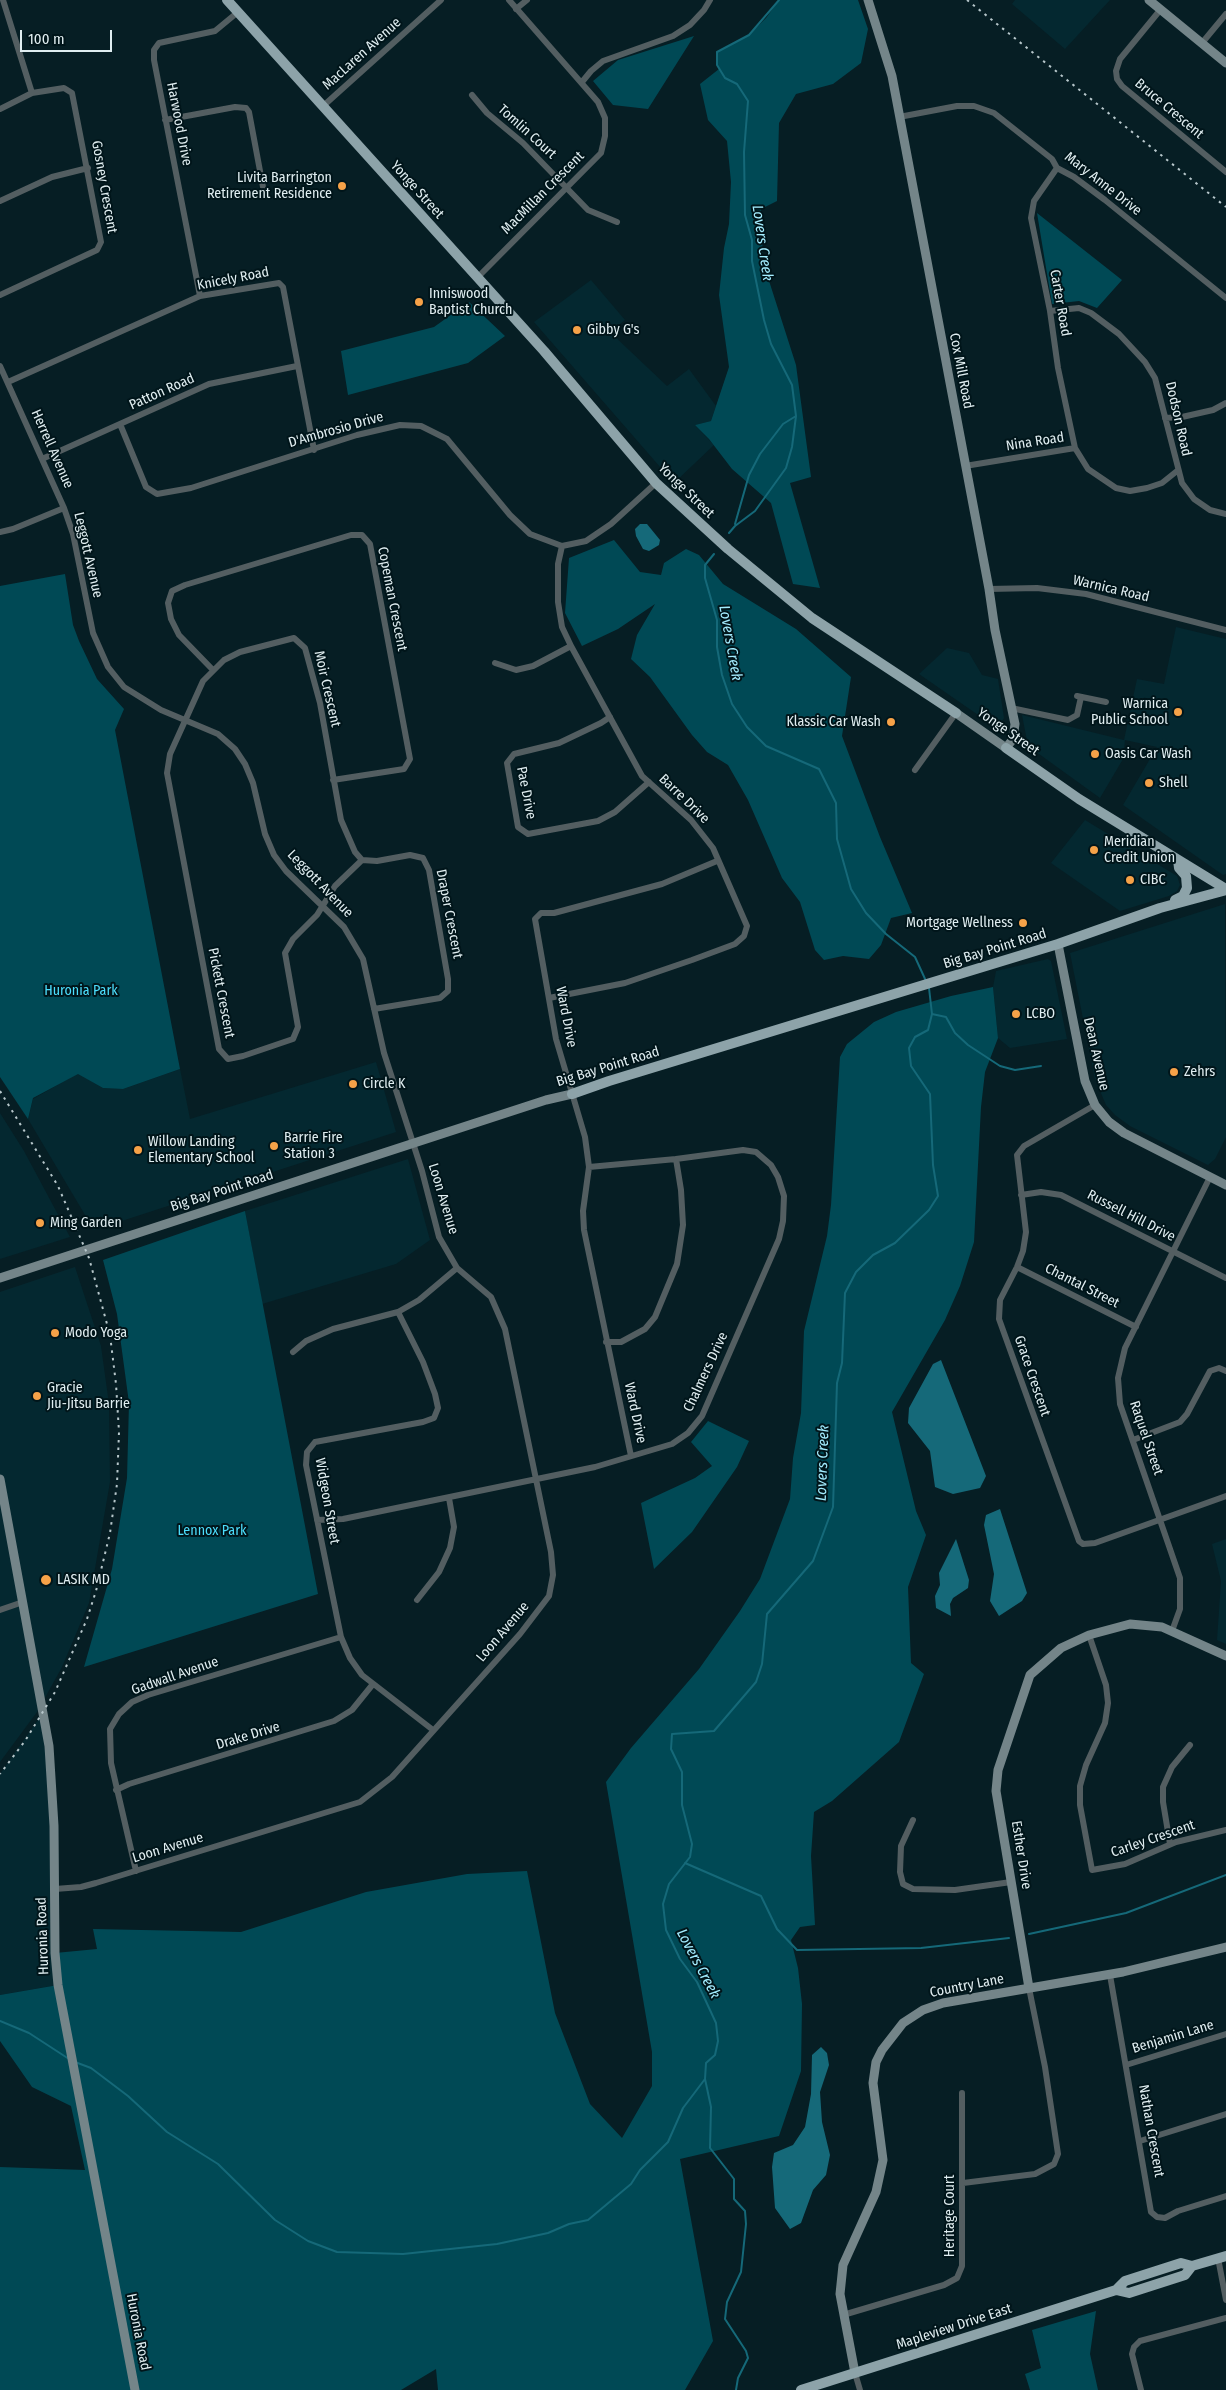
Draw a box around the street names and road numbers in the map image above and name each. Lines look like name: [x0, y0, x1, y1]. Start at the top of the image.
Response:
street label: MacLaren Avenue: [319, 14, 405, 94]
street label: Bruce Crescent: [1131, 75, 1207, 143]
street label: Harwood Drive: [163, 81, 195, 167]
street label: Tomlin Court: [494, 101, 560, 163]
street label: Gosney Crescent: [88, 139, 120, 235]
street label: MacMillan Crescent: [498, 148, 588, 238]
street label: Mary Anne Drive: [1061, 149, 1145, 219]
street label: Yonge Street: [387, 158, 447, 222]
street label: Knicely Road: [196, 264, 270, 294]
street label: Carter Road: [1046, 268, 1074, 338]
street label: Cox Mill Road: [945, 332, 977, 410]
street label: Patton Road: [127, 370, 197, 414]
street label: Dodson Road: [1161, 380, 1195, 458]
street label: Herrell Avenue: [27, 407, 77, 491]
street label: D'Ambrosio Drive: [287, 408, 385, 452]
street label: Nina Road: [1005, 429, 1065, 455]
street label: Yonge Street: [654, 460, 718, 522]
street label: Leggott Avenue: [70, 510, 106, 600]
street label: Copeman Crescent: [374, 545, 410, 653]
street label: Warnica Road: [1071, 572, 1151, 606]
street label: Moir Crescent: [310, 649, 344, 729]
street label: Yonge Street: [974, 705, 1042, 759]
street label: Pae Drive: [513, 765, 539, 821]
street label: Barre Drive: [655, 771, 713, 827]
street label: Leggott Avenue: [284, 847, 356, 921]
street label: Draper Crescent: [432, 868, 466, 960]
street label: Big Bay Point Road: [941, 925, 1049, 973]
street label: Pickett Crescent: [204, 946, 238, 1040]
street label: Ward Drive: [552, 985, 580, 1049]
street label: Dean Avenue: [1079, 1016, 1113, 1092]
street label: Big Bay Point Road: [554, 1043, 662, 1091]
street label: Loon Avenue: [424, 1161, 462, 1237]
street label: Big Bay Point Road: [169, 1166, 275, 1216]
street label: Russell Hill Drive: [1084, 1187, 1178, 1245]
street label: Chantal Street: [1042, 1260, 1122, 1312]
street label: Chalmers Drive: [680, 1329, 732, 1415]
street label: Grace Crescent: [1010, 1333, 1054, 1419]
street label: Ward Drive: [620, 1381, 650, 1445]
street label: Raquel Street: [1125, 1399, 1167, 1477]
street label: Widgeon Street: [311, 1457, 343, 1545]
street label: Loon Avenue: [473, 1599, 533, 1665]
street label: Gadwall Avenue: [129, 1653, 221, 1699]
street label: Drake Drive: [214, 1718, 282, 1754]
street label: Carley Crescent: [1109, 1817, 1197, 1861]
street label: Esther Drive: [1007, 1820, 1035, 1890]
street label: Loon Avenue: [130, 1829, 206, 1867]
street label: Huronia Road: [33, 1897, 53, 1975]
street label: Country Lane: [929, 1971, 1005, 2001]
street label: Benjamin Lane: [1130, 2017, 1216, 2057]
street label: Nathan Crescent: [1135, 2083, 1167, 2179]
street label: Heritage Court: [942, 2175, 958, 2257]
street label: Huronia Road: [122, 2292, 154, 2372]
street label: Mapleview Drive East: [894, 2300, 1014, 2354]

